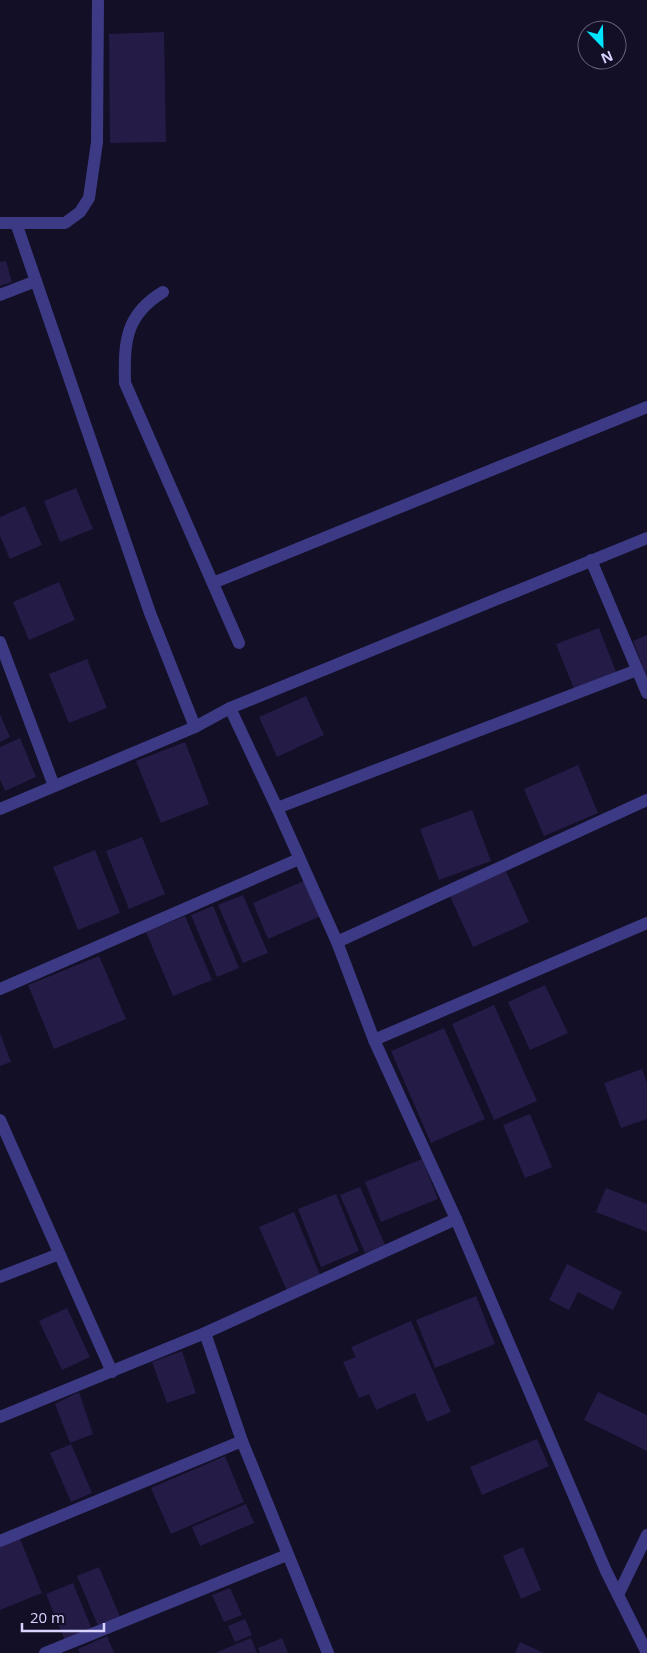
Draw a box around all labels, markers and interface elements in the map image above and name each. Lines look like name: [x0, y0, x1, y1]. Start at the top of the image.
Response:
north arrow: [577, 20, 627, 70]
text: N: [598, 46, 616, 68]
scale bar: [22, 1600, 105, 1632]
text: 20 m: [30, 1607, 65, 1627]

